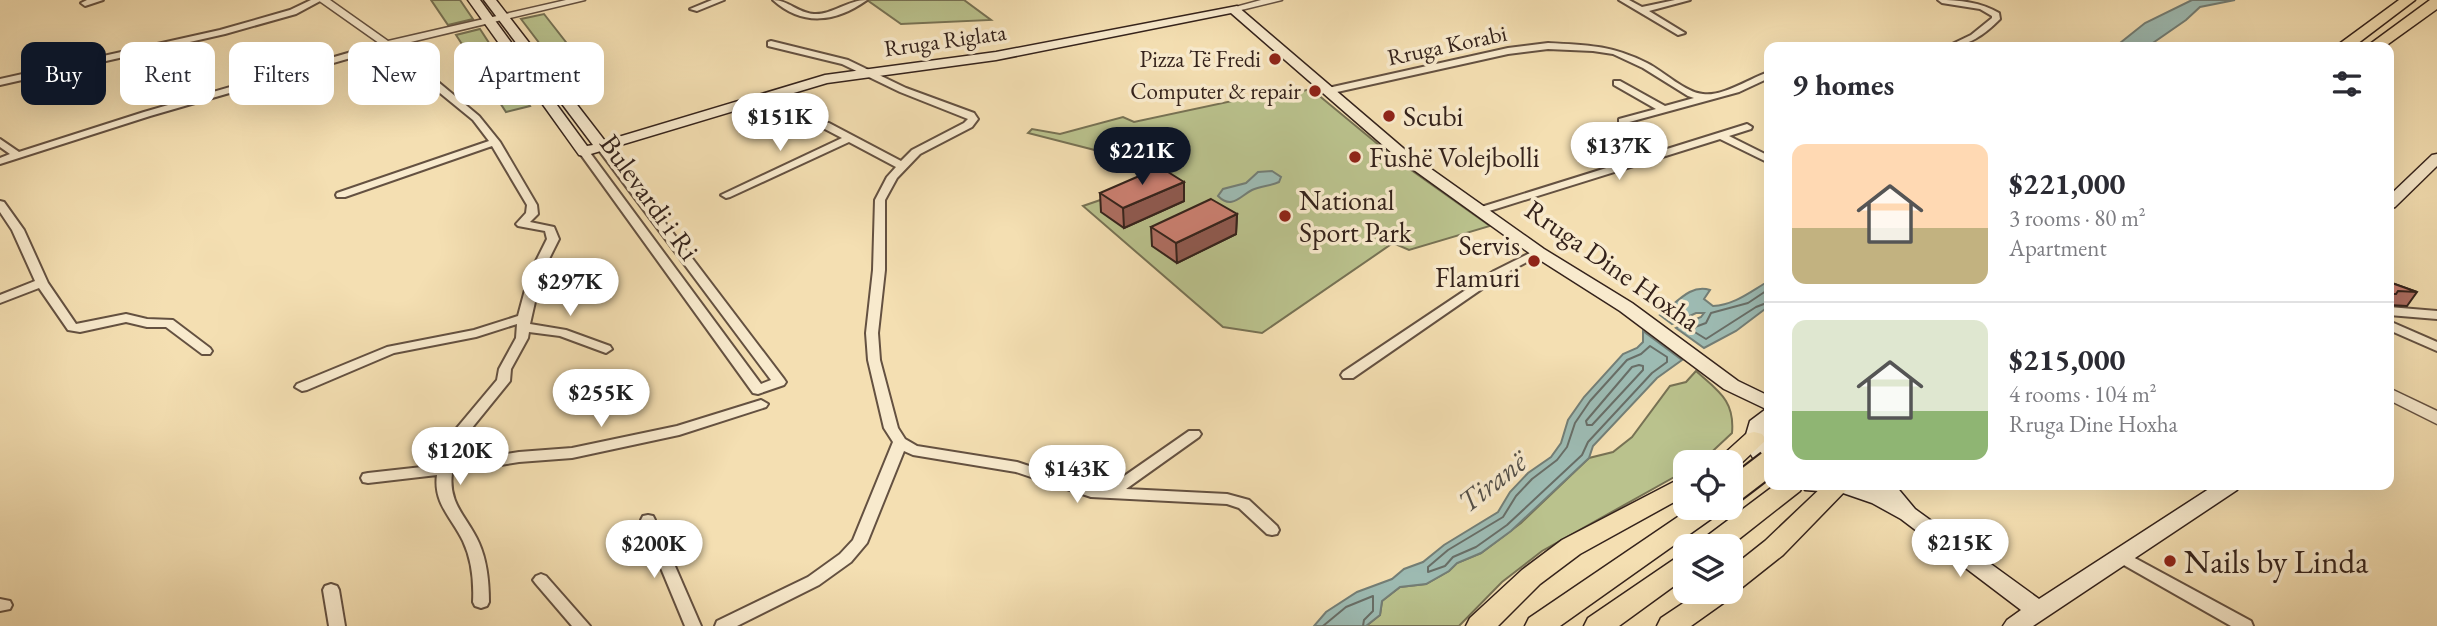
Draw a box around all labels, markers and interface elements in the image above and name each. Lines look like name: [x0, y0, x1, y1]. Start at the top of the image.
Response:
street label: Rruga Riglata: [882, 16, 1009, 63]
street label: Rruga Korabi: [1385, 18, 1510, 72]
chip: Buy: [21, 42, 106, 105]
chip: Rent: [120, 42, 215, 105]
chip: Filters: [229, 42, 334, 105]
chip: New: [348, 42, 440, 105]
chip: Apartment: [454, 42, 604, 105]
place label: Pizza Të Fredi: [1140, 44, 1261, 74]
marker: Pizza Të Fredi: [1267, 51, 1283, 67]
text: 9 homes: [1792, 65, 1894, 104]
icon: filters: [2328, 65, 2366, 103]
place label: Computer & repair: [1130, 76, 1301, 106]
marker: Computer & repair: [1307, 83, 1323, 99]
pin: $151K: [731, 94, 829, 153]
place label: Scubi: [1403, 98, 1464, 134]
text: $151K: [748, 101, 812, 131]
marker: Scubi: [1381, 108, 1397, 124]
pin: $137K: [1570, 122, 1668, 182]
street label: Bulevardi i Ri: [592, 127, 708, 267]
pin: $221K: [1093, 128, 1191, 187]
text: $137K: [1587, 130, 1651, 160]
text: $221K: [1110, 135, 1174, 165]
place label: Fushë Volejbolli: [1369, 139, 1540, 175]
marker: Fushë Volejbolli: [1347, 149, 1363, 165]
text: $221,000: [2009, 164, 2125, 203]
icon: home: [1848, 172, 1932, 256]
place label: National Sport Park: [1299, 182, 1413, 250]
street label: Rruga Dine Hoxha: [1519, 191, 1708, 339]
text: 3 rooms · 80 m²: [2009, 203, 2146, 233]
marker: National Sport Park: [1277, 208, 1293, 224]
place label: Servis Flamuri: [1435, 227, 1520, 295]
text: Apartment: [2009, 233, 2107, 263]
marker: Servis Flamuri: [1526, 253, 1542, 269]
pin: $297K: [521, 258, 619, 318]
text: $297K: [538, 266, 602, 296]
text: $215,000: [2009, 340, 2125, 379]
icon: home: [1848, 348, 1932, 432]
pin: $255K: [552, 370, 650, 429]
text: $255K: [569, 377, 633, 407]
text: 4 rooms · 104 m²: [2009, 379, 2157, 409]
text: Rruga Dine Hoxha: [2009, 409, 2178, 439]
pin: $120K: [411, 428, 509, 487]
text: $120K: [428, 435, 492, 465]
water label: Tiranë: [1449, 440, 1537, 521]
pin: $143K: [1028, 446, 1126, 505]
map controls: [1673, 450, 1743, 604]
button: locate: [1673, 450, 1743, 520]
text: $143K: [1045, 453, 1109, 483]
pin: $200K: [605, 520, 703, 580]
pin: $215K: [1911, 520, 2009, 579]
text: $215K: [1928, 527, 1992, 557]
text: $200K: [622, 528, 686, 558]
button: layers: [1673, 534, 1743, 604]
place label: Nails by Linda: [2184, 540, 2369, 583]
marker: Nails by Linda: [2162, 553, 2178, 569]

